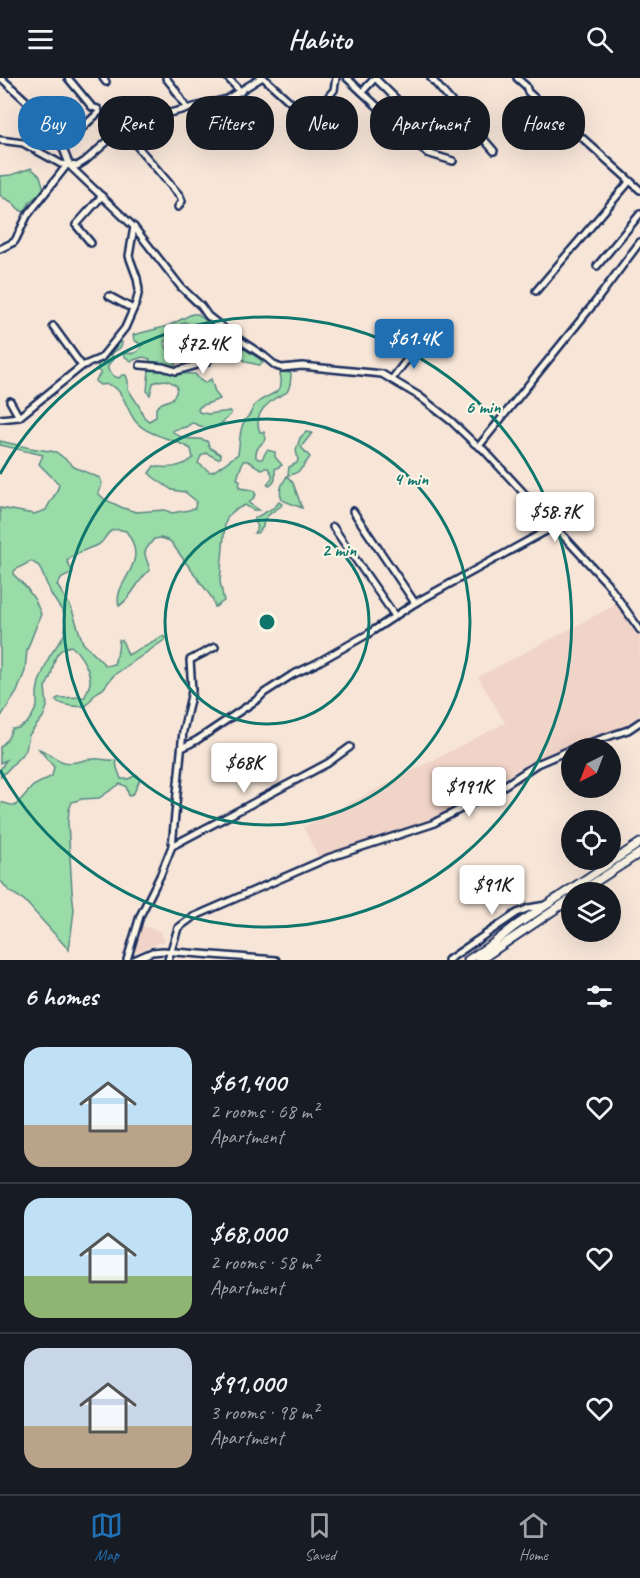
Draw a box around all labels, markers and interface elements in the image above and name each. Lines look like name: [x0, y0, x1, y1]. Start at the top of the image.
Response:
text: Habito: [288, 22, 352, 56]
icon: menu: [24, 23, 57, 56]
icon: search: [583, 23, 616, 56]
chip: Buy: [18, 96, 86, 150]
chip: Rent: [98, 96, 174, 150]
chip: Filters: [186, 96, 274, 150]
chip: New: [286, 96, 358, 150]
chip: Apartment: [370, 96, 490, 150]
chip: House: [502, 96, 585, 150]
pin: $61.4K: [365, 319, 463, 370]
pin: $72.4K: [154, 324, 252, 375]
text: $61.4K: [389, 326, 439, 351]
text: $72.4K: [178, 331, 228, 356]
text: 6 min: [466, 396, 501, 418]
text: 4 min: [394, 468, 429, 490]
pin: $58.7K: [506, 492, 604, 543]
text: $58.7K: [530, 499, 580, 524]
text: 2 min: [322, 539, 357, 561]
centre of rings: [257, 612, 277, 632]
north arrow: [561, 738, 621, 798]
map controls: [561, 738, 621, 942]
pin: $68K: [208, 743, 280, 794]
text: $68K: [225, 750, 263, 775]
pin: $191K: [427, 767, 511, 818]
text: $191K: [446, 774, 492, 799]
button: locate: [561, 810, 621, 870]
pin: $91K: [456, 865, 528, 916]
text: $91K: [474, 872, 510, 897]
button: layers: [561, 882, 621, 942]
text: 6 homes: [24, 980, 98, 1013]
icon: filters: [583, 980, 616, 1013]
text: $61,400: [210, 1066, 286, 1099]
icon: home: [72, 1071, 144, 1143]
icon: heart: [583, 1091, 616, 1124]
text: 2 rooms · 68 m²: [210, 1099, 318, 1124]
text: Apartment: [210, 1124, 283, 1149]
text: $68,000: [210, 1217, 286, 1250]
icon: home: [72, 1222, 144, 1294]
icon: heart: [583, 1242, 616, 1275]
text: 2 rooms · 58 m²: [210, 1250, 318, 1275]
text: Apartment: [210, 1275, 283, 1300]
text: $91,000: [210, 1367, 285, 1400]
icon: home: [72, 1372, 144, 1444]
icon: heart: [583, 1392, 616, 1425]
text: 3 rooms · 98 m²: [210, 1400, 318, 1425]
text: Apartment: [210, 1425, 283, 1450]
tab: Map: [90, 1509, 123, 1565]
tab: Saved: [303, 1509, 336, 1565]
tab: Home: [517, 1509, 550, 1565]

